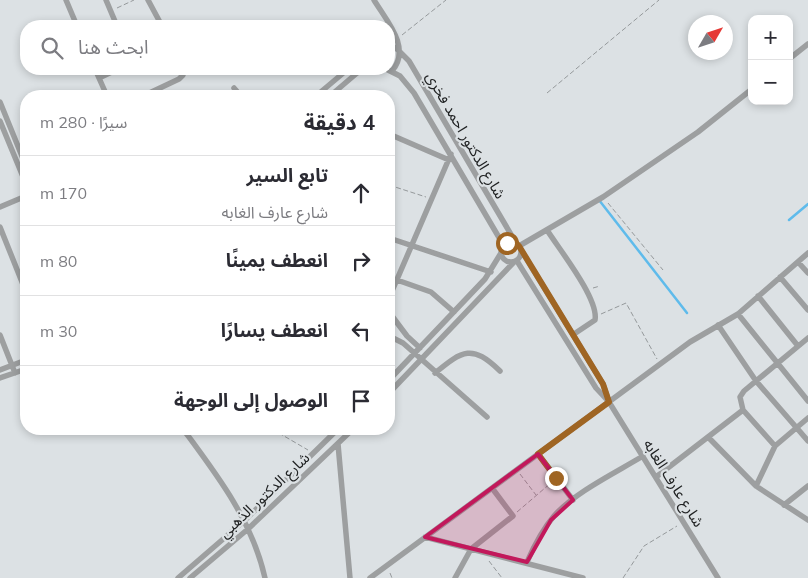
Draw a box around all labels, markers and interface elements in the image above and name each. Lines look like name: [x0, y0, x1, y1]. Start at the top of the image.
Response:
north arrow: [688, 15, 733, 60]
map controls: [748, 15, 793, 105]
button: +: [748, 15, 793, 60]
search box: [20, 20, 395, 75]
icon: search: [38, 34, 66, 62]
text: ابحث هنا: [78, 35, 148, 59]
button: −: [748, 60, 793, 105]
street label: شارع الدكتور احمد فخري: [419, 68, 510, 204]
text: 4 دقيقة: [304, 109, 375, 135]
text: سيرًا · 280 m: [40, 112, 127, 132]
text: تابع السير: [247, 163, 328, 187]
icon: ahead: [347, 179, 375, 207]
text: 170 m: [40, 183, 87, 203]
text: شارع عارف الغابه: [222, 202, 328, 222]
route start: [496, 232, 519, 255]
icon: right: [347, 247, 375, 275]
text: انعطف يمينًا: [226, 248, 328, 272]
text: 80 m: [40, 251, 77, 271]
icon: left: [347, 317, 375, 345]
text: انعطف يسارًا: [221, 318, 328, 342]
text: 30 m: [40, 321, 77, 341]
icon: arrive: [347, 387, 375, 415]
text: الوصول إلى الوجهة: [174, 388, 328, 412]
street label: شارع عارف الغابه: [637, 436, 709, 532]
street label: شارع الدكتور الذهبي: [215, 448, 316, 544]
route end: [545, 467, 568, 490]

